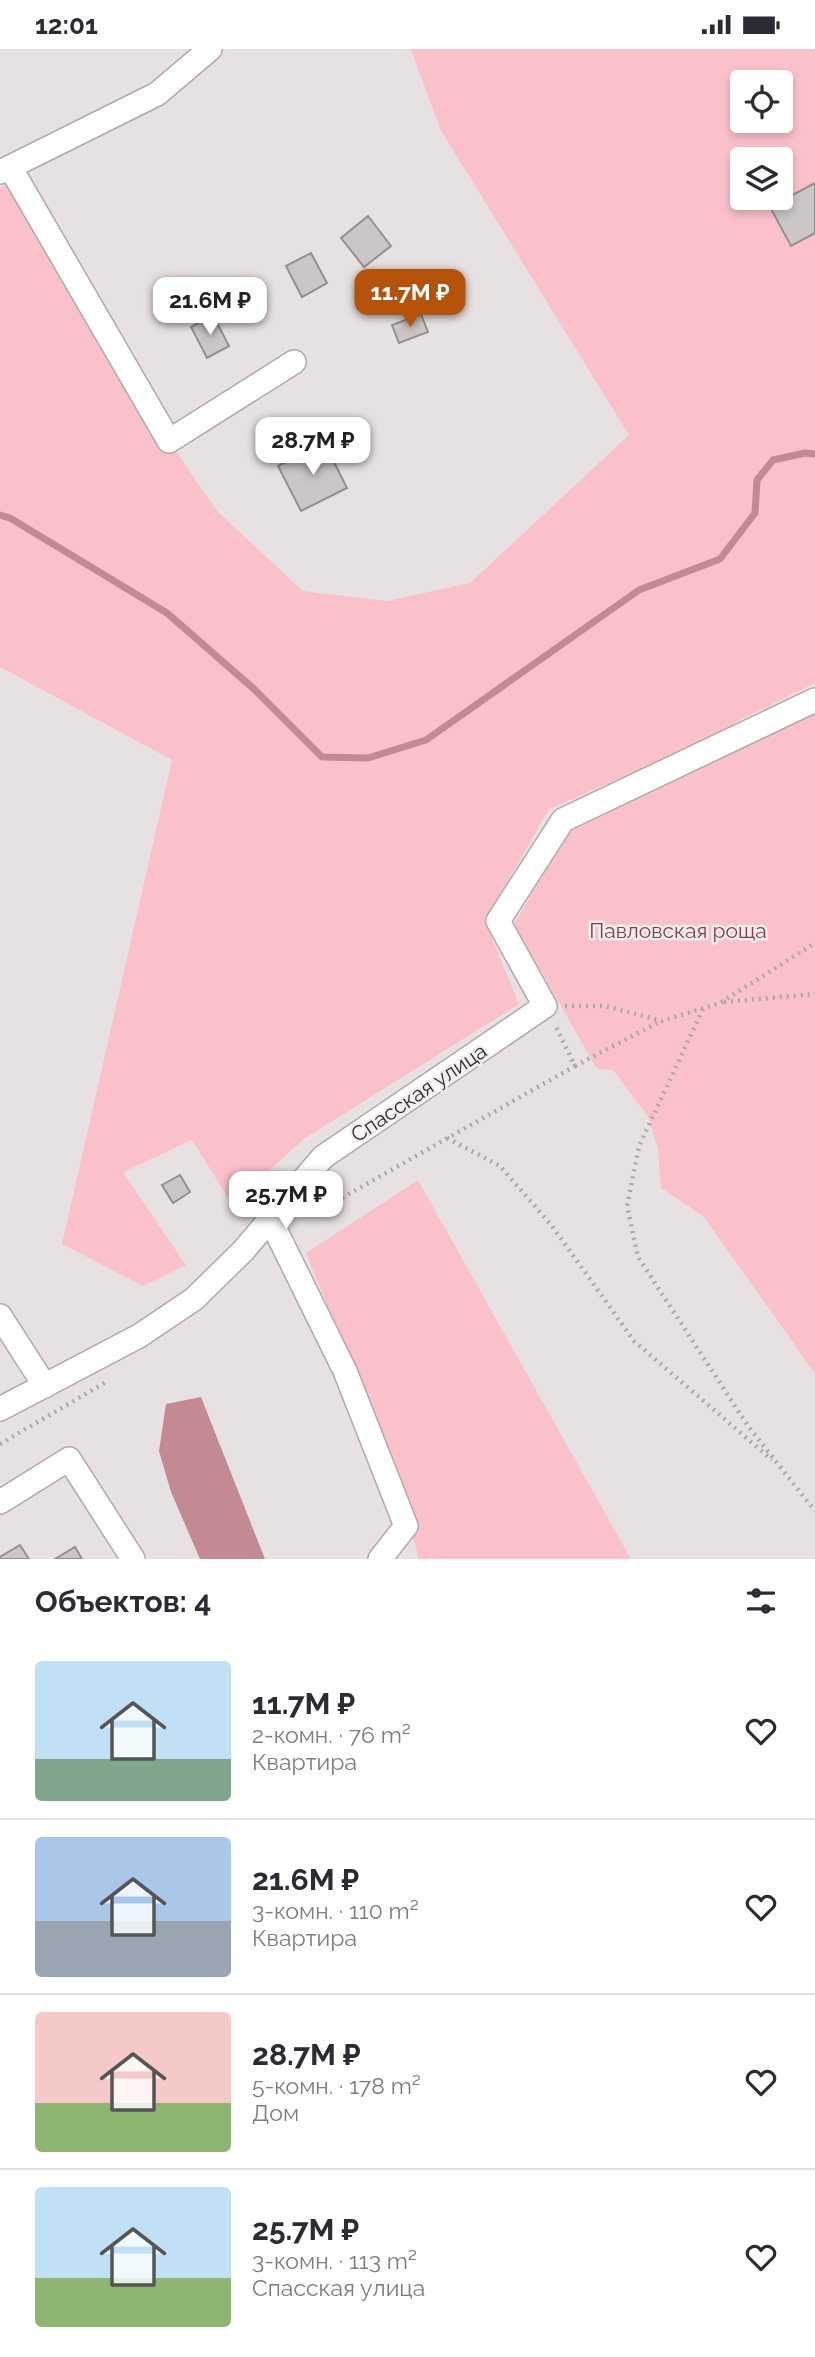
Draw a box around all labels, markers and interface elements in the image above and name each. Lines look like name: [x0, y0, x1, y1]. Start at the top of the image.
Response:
text: 12:01: [35, 10, 98, 40]
map controls: [730, 70, 793, 210]
button: locate: [730, 70, 793, 133]
button: layers: [730, 147, 793, 210]
pin: 11.7M ₽: [345, 269, 475, 329]
pin: 21.6M ₽: [145, 278, 275, 337]
text: 11.7M ₽: [370, 278, 450, 305]
text: 21.6M ₽: [169, 286, 251, 313]
pin: 28.7M ₽: [248, 417, 378, 477]
text: 28.7M ₽: [271, 426, 355, 453]
park label: Павловская роща: [589, 918, 767, 943]
street label: Спасская улица: [346, 1038, 491, 1147]
pin: 25.7M ₽: [221, 1171, 351, 1231]
text: 25.7M ₽: [245, 1180, 327, 1207]
icon: filters: [742, 1582, 780, 1620]
text: Объектов: 4: [35, 1584, 211, 1619]
text: 11.7M ₽: [252, 1686, 355, 1721]
icon: home: [91, 1689, 175, 1773]
icon: heart: [742, 1712, 780, 1750]
text: 2-комн. · 76 m²: [252, 1721, 411, 1748]
text: Квартира: [252, 1748, 357, 1775]
text: 21.6M ₽: [252, 1862, 359, 1897]
icon: home: [91, 1865, 175, 1949]
icon: heart: [742, 1888, 780, 1926]
text: 3-комн. · 110 m²: [252, 1897, 419, 1924]
text: Квартира: [252, 1924, 357, 1951]
text: 28.7M ₽: [252, 2037, 361, 2072]
icon: home: [91, 2040, 175, 2124]
icon: heart: [742, 2063, 780, 2101]
text: 5-комн. · 178 m²: [252, 2072, 421, 2099]
text: Дом: [252, 2099, 299, 2126]
text: 25.7M ₽: [252, 2212, 359, 2247]
icon: home: [91, 2215, 175, 2299]
icon: heart: [742, 2238, 780, 2276]
text: 3-комн. · 113 m²: [252, 2247, 417, 2274]
text: Спасская улица: [252, 2274, 425, 2301]

